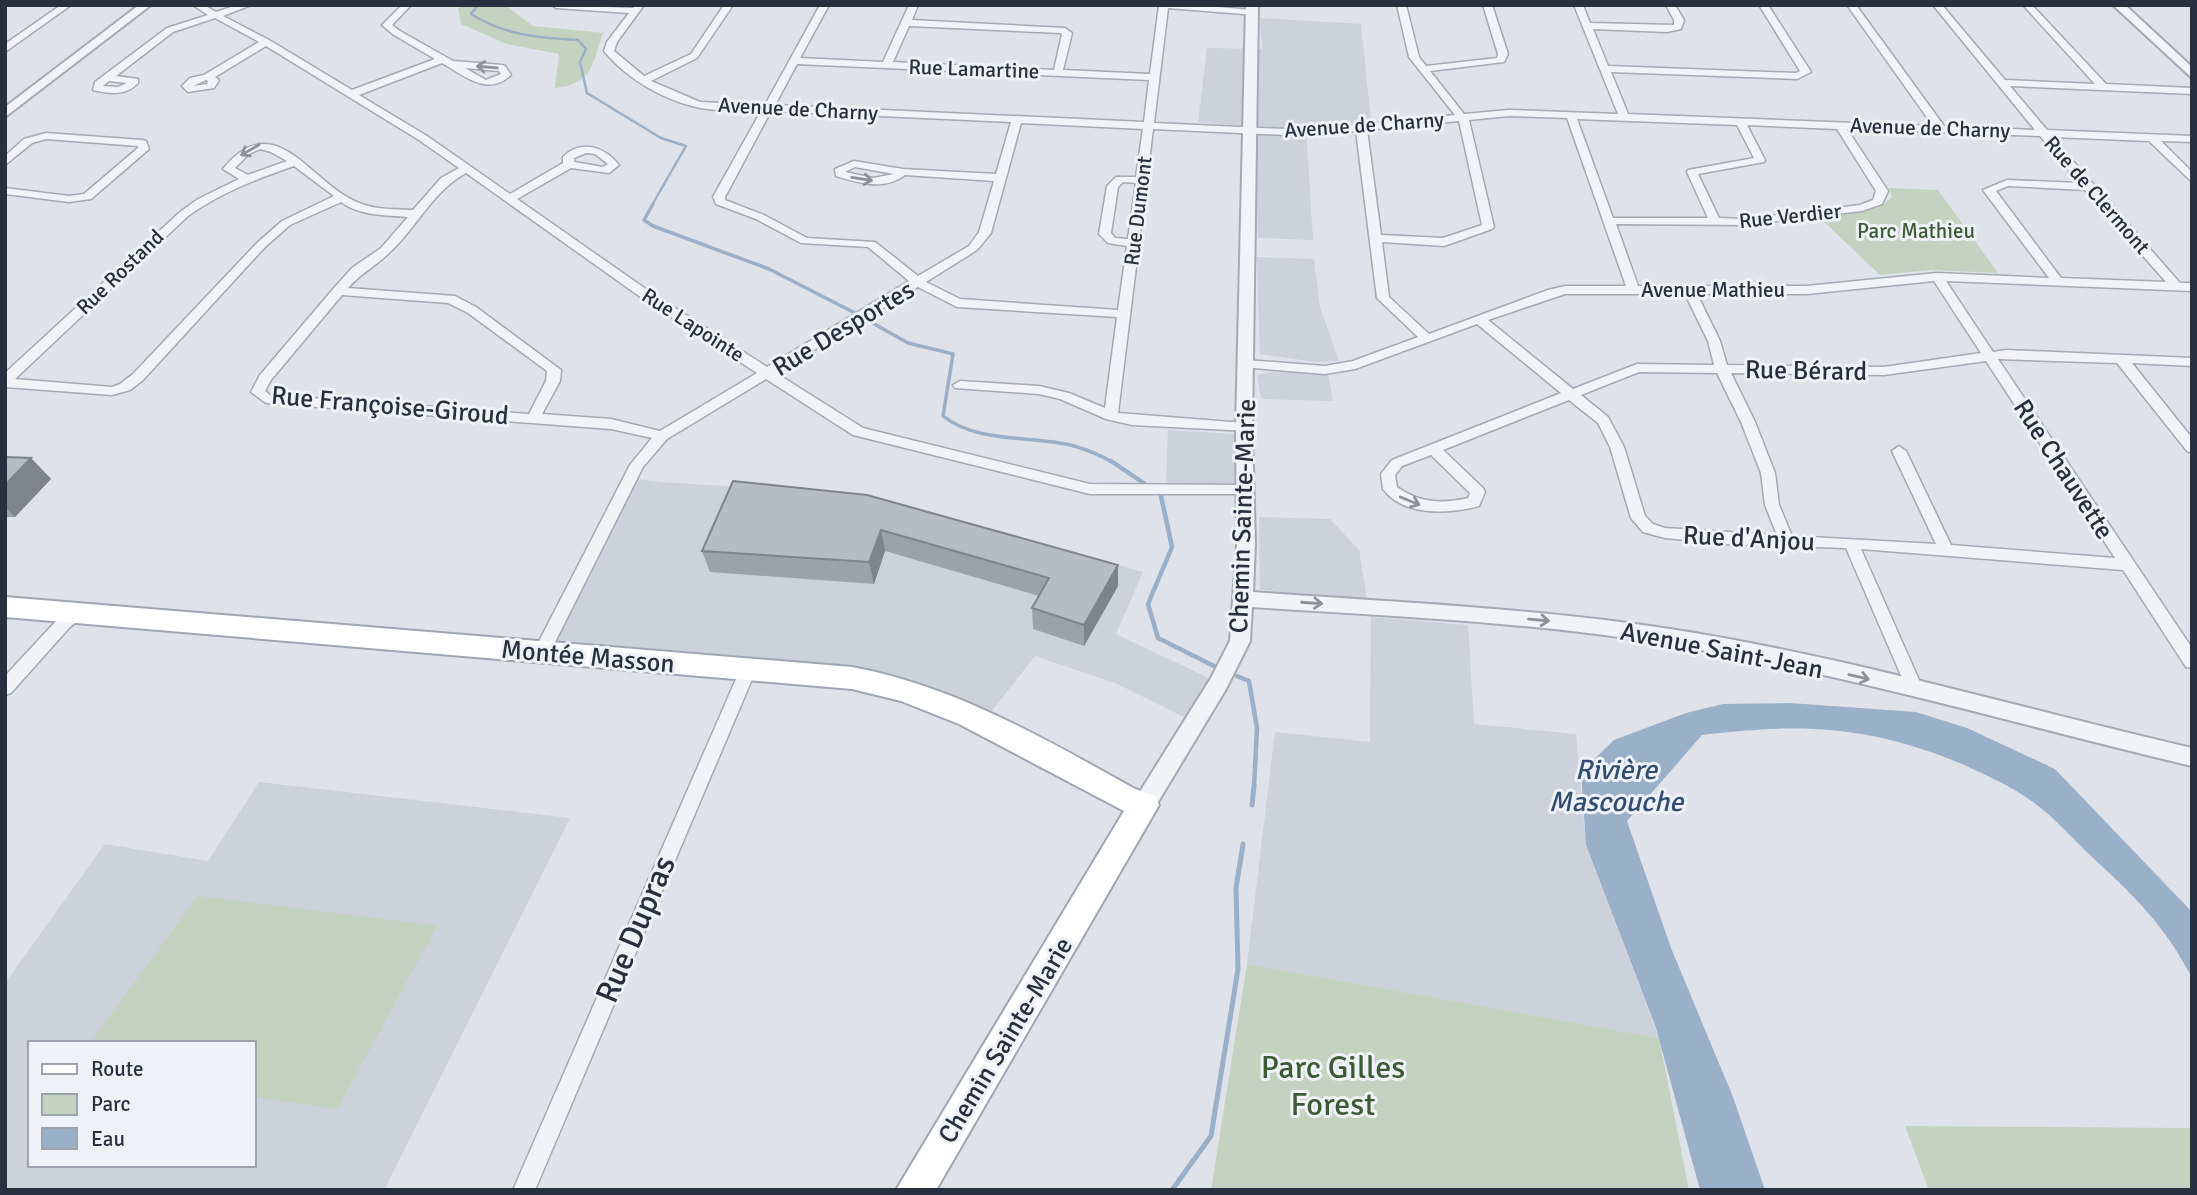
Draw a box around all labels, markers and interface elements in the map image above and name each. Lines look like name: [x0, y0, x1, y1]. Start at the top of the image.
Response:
street label: Rue Lamartine: [908, 54, 1040, 84]
one-way arrow: [477, 60, 499, 73]
street label: Avenue de Charny: [717, 92, 879, 126]
street label: Avenue de Charny: [1283, 106, 1445, 144]
street label: Avenue de Charny: [1850, 112, 2011, 144]
street label: Rue de Clermont: [2039, 131, 2155, 259]
one-way arrow: [241, 143, 261, 157]
street label: Rue Dumont: [1118, 155, 1158, 267]
one-way arrow: [850, 173, 873, 186]
street label: Rue Verdier: [1738, 198, 1843, 234]
park label: Parc Mathieu: [1857, 218, 1975, 244]
street label: Rue Rostand: [71, 224, 169, 320]
street label: Rue Desportes: [767, 274, 920, 384]
street label: Avenue Mathieu: [1641, 277, 1785, 303]
street label: Rue Lapointe: [637, 282, 749, 368]
street label: Rue Bérard: [1745, 354, 1867, 388]
street label: Rue Françoise-Giroud: [270, 380, 510, 432]
street label: Rue Chauvette: [2006, 393, 2120, 546]
street label: Chemin Sainte-Marie: [1223, 398, 1263, 634]
one-way arrow: [1399, 495, 1420, 508]
street label: Rue d'Anjou: [1682, 520, 1816, 558]
one-way arrow: [1300, 597, 1323, 610]
one-way arrow: [1527, 614, 1550, 627]
street label: Avenue Saint-Jean: [1618, 616, 1826, 686]
street label: Montée Masson: [500, 633, 676, 681]
one-way arrow: [1847, 670, 1870, 684]
water label: Rivière Mascouche: [1549, 753, 1685, 819]
street label: Rue Dupras: [587, 850, 684, 1009]
street label: Chemin Sainte-Marie: [932, 932, 1080, 1149]
legend: [28, 1041, 256, 1167]
park label: Parc Gilles Forest: [1261, 1048, 1405, 1124]
text: Route: [91, 1056, 143, 1082]
text: Parc: [91, 1091, 130, 1117]
text: Eau: [91, 1126, 125, 1152]

